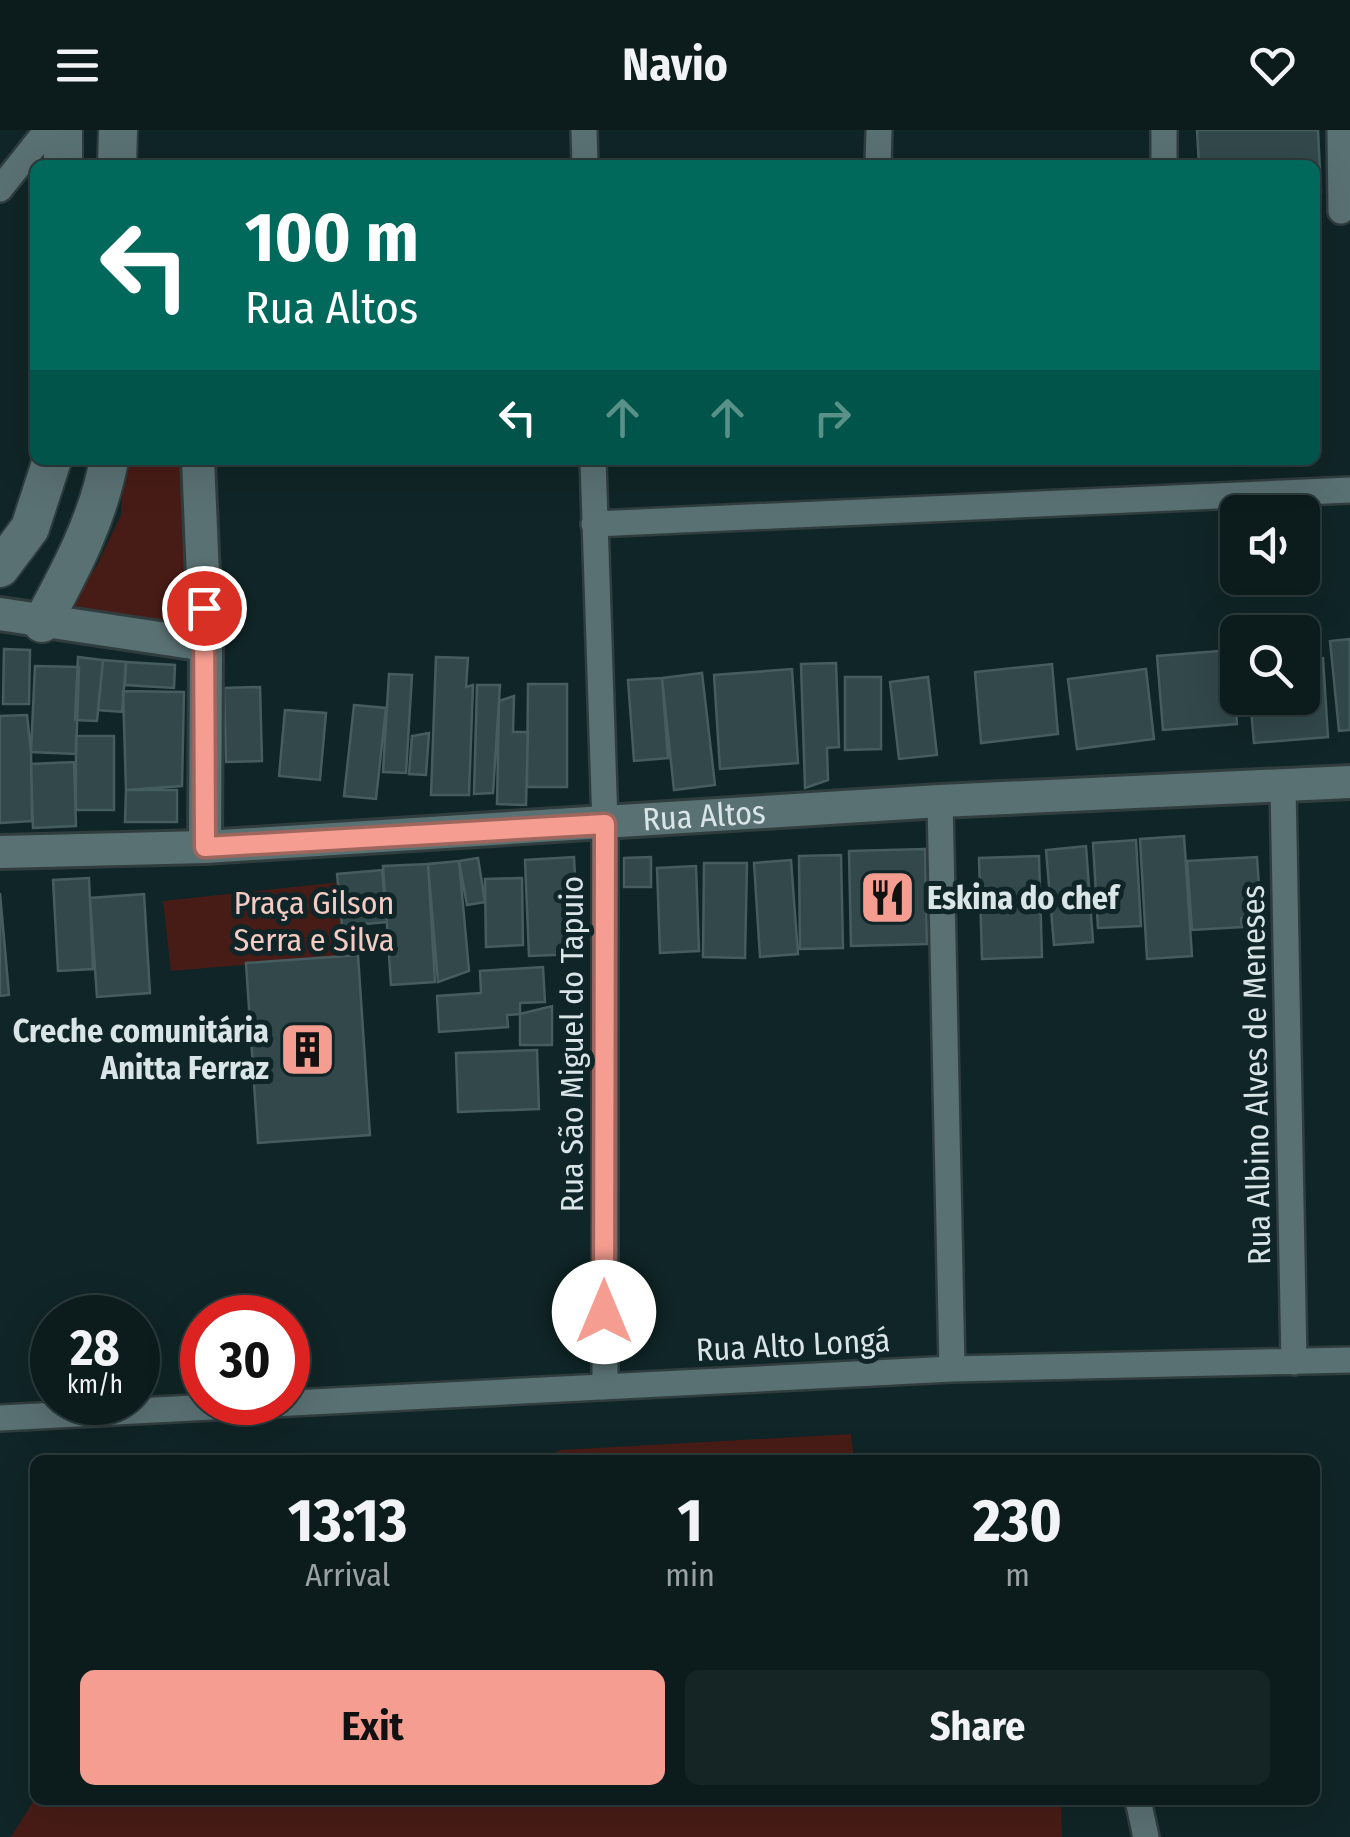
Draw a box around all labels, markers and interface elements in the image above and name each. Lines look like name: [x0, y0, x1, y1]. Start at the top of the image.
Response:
icon: menu: [50, 38, 105, 93]
text: Navio: [622, 38, 728, 92]
icon: heart: [1245, 38, 1300, 93]
text: 100 m: [245, 196, 419, 280]
icon: left: [80, 200, 210, 330]
text: Rua Altos: [245, 281, 418, 335]
icon: left: [490, 390, 545, 445]
icon: ahead: [595, 390, 650, 445]
icon: ahead: [700, 390, 755, 445]
icon: right: [805, 390, 860, 445]
map controls: [1220, 495, 1320, 715]
button: sound: [1220, 495, 1320, 595]
pin: [162, 566, 247, 651]
icon: arrive: [177, 581, 232, 636]
button: search: [1220, 615, 1320, 715]
street label: Rua Altos: [641, 793, 767, 839]
restaurant icon: Eskina do chef: [858, 868, 918, 928]
street label: Rua São Miguel do Tapuio: [553, 876, 591, 1212]
place label: Eskina do chef: [927, 879, 1121, 917]
park label: Praça Gilson Serra e Silva: [233, 884, 395, 959]
street label: Rua Albino Alves de Meneses: [1234, 885, 1278, 1265]
place label: Creche comunitária Anitta Ferraz: [13, 1012, 269, 1087]
building icon: Creche comunitária Anitta Ferraz: [278, 1019, 338, 1079]
position arrow: [552, 1260, 656, 1364]
speed limit sign: 30: [180, 1295, 310, 1425]
text: 28: [70, 1318, 120, 1378]
street label: Rua Alto Longá: [695, 1321, 891, 1369]
text: km/h: [67, 1370, 123, 1400]
text: 13:13: [288, 1485, 407, 1557]
text: 1: [677, 1485, 703, 1557]
text: 230: [973, 1485, 1062, 1557]
text: Arrival: [305, 1556, 390, 1594]
text: min: [665, 1556, 715, 1594]
text: m: [1005, 1556, 1030, 1594]
button: Exit: [80, 1670, 665, 1785]
button: Share: [685, 1670, 1270, 1785]

